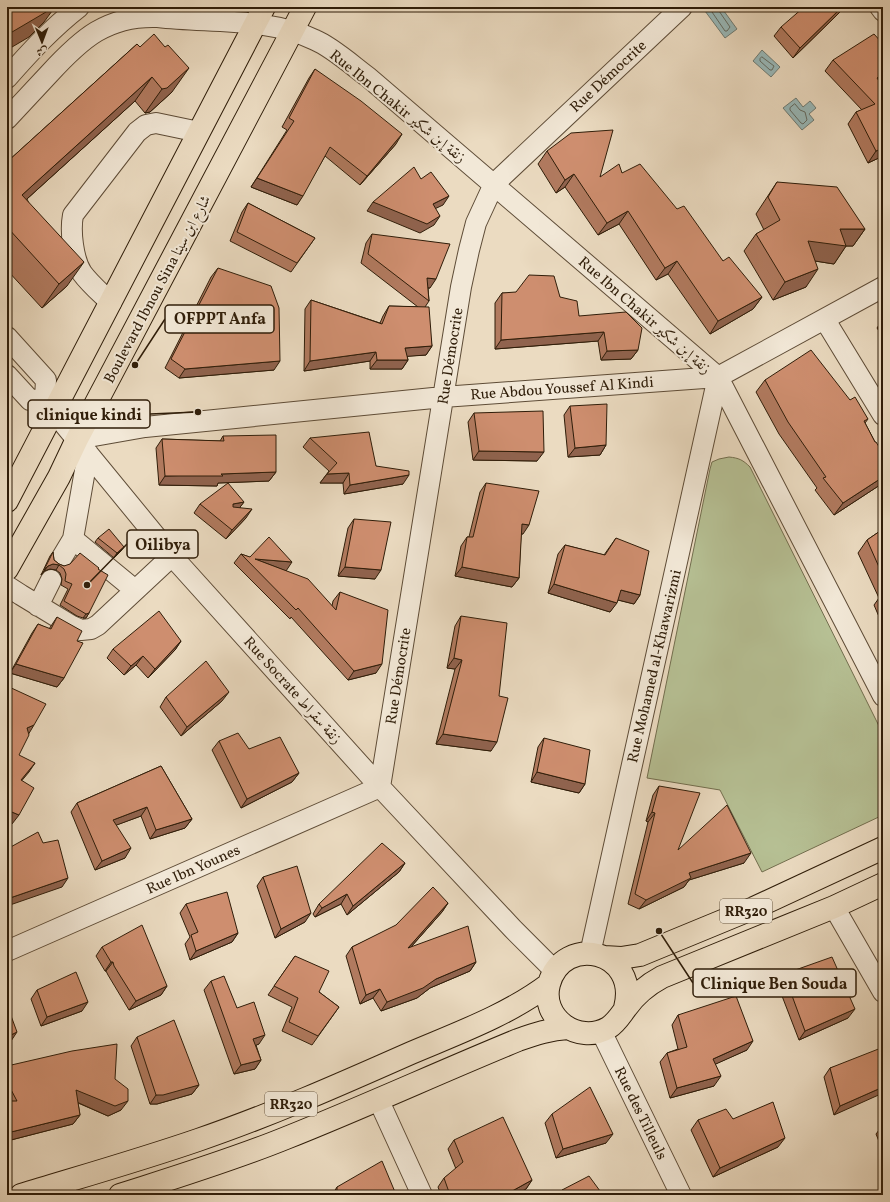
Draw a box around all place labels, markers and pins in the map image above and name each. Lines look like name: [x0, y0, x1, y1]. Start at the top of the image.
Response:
callout: OFPPT Anfa: [165, 305, 274, 333]
callout: clinique kindi: [28, 400, 150, 428]
callout: Oilibya: [127, 530, 198, 558]
callout: Clinique Ben Souda: [693, 969, 856, 997]

